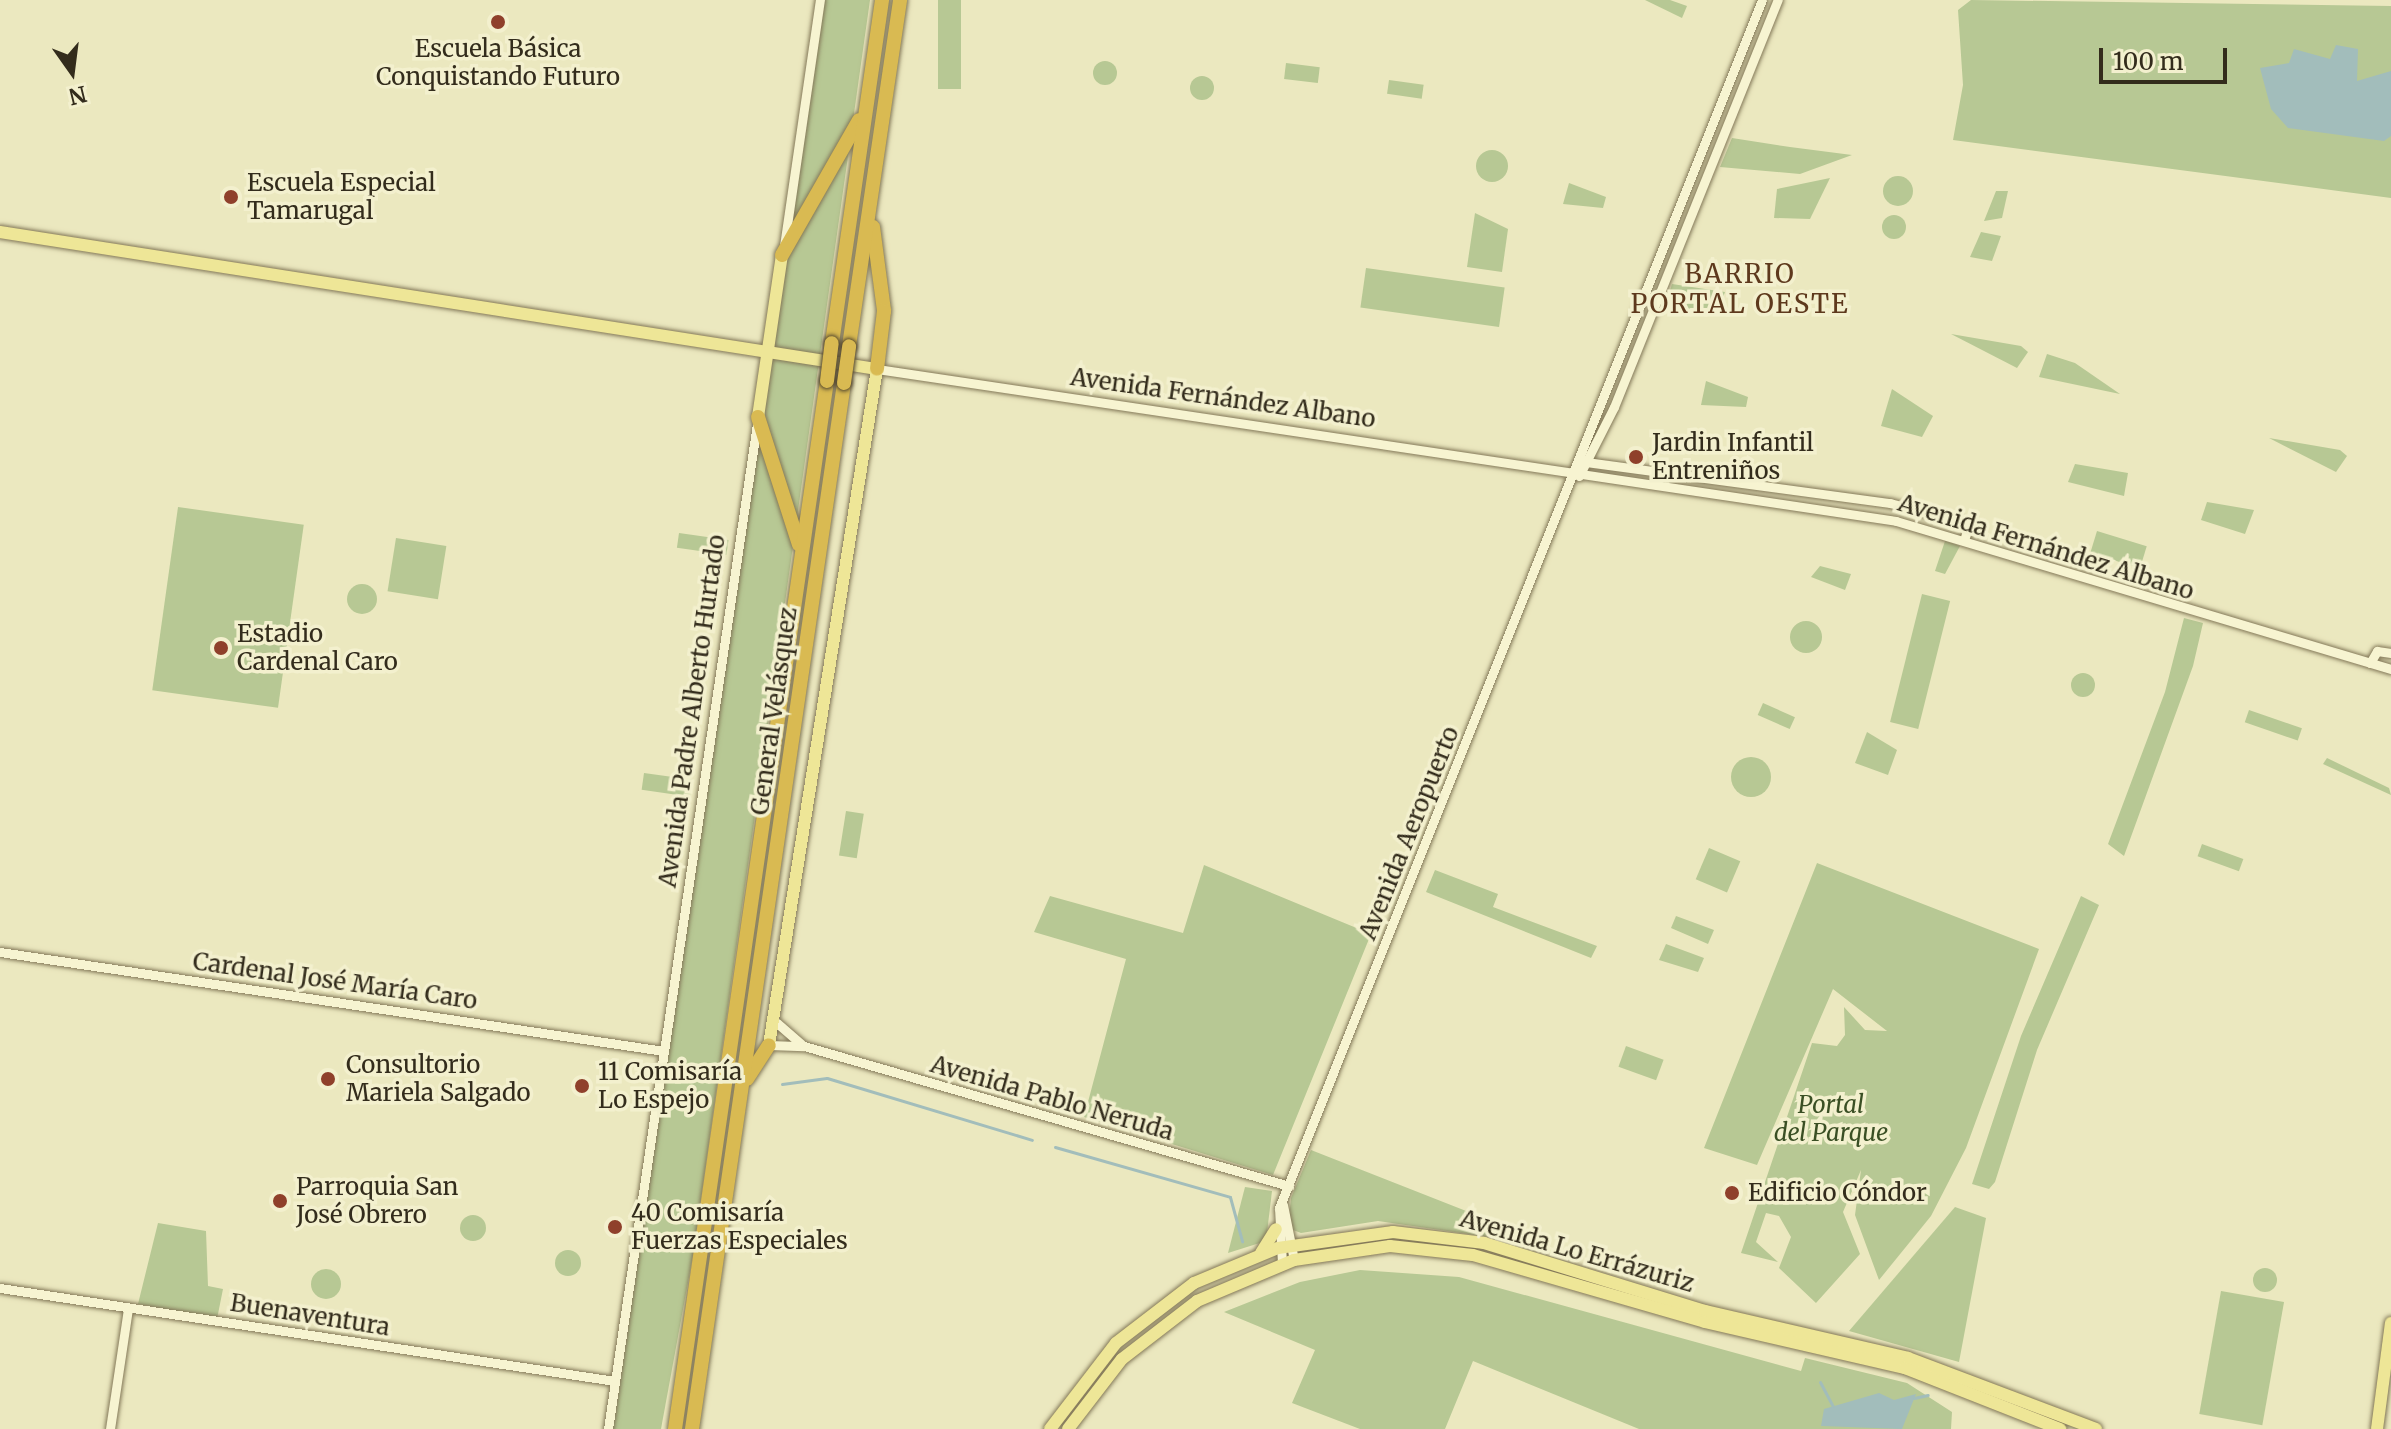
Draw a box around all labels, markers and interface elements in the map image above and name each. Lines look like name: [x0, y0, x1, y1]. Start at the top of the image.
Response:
marker: Escuela Básica Conquistando Futuro: [489, 13, 507, 31]
north arrow: [32, 32, 112, 112]
scale bar: [2103, 32, 2231, 82]
place label: Escuela Básica Conquistando Futuro: [376, 35, 620, 91]
text: 100 m: [2113, 46, 2183, 77]
text: N: [66, 80, 90, 111]
place label: Escuela Especial Tamarugal: [247, 169, 436, 225]
marker: Escuela Especial Tamarugal: [222, 188, 240, 206]
district label: BARRIO PORTAL OESTE: [1630, 258, 1850, 320]
street label: Avenida Fernández Albano: [1069, 362, 1377, 434]
place label: Jardin Infantil Entreniños: [1652, 429, 1814, 485]
marker: Jardin Infantil Entreniños: [1627, 448, 1645, 466]
street label: Avenida Fernández Albano: [1895, 488, 2197, 606]
street label: Avenida Padre Alberto Hurtado: [653, 533, 731, 889]
street label: General Velásquez: [745, 605, 803, 817]
place label: Estadio Cardenal Caro: [237, 620, 398, 676]
marker: Estadio Cardenal Caro: [212, 639, 230, 657]
street label: Avenida Aeropuerto: [1353, 722, 1465, 944]
street label: Cardenal José María Caro: [191, 947, 479, 1015]
street label: Avenida Pablo Neruda: [927, 1050, 1177, 1146]
place label: Consultorio Mariela Salgado: [346, 1051, 531, 1107]
place label: 11 Comisaría Lo Espejo: [598, 1058, 742, 1114]
marker: Consultorio Mariela Salgado: [317, 1068, 339, 1090]
marker: 11 Comisaría Lo Espejo: [573, 1077, 591, 1095]
park label: Portal del Parque: [1774, 1091, 1888, 1147]
place label: Parroquia San José Obrero: [296, 1173, 458, 1229]
place label: Edificio Cóndor: [1748, 1179, 1927, 1207]
marker: Edificio Cóndor: [1723, 1184, 1741, 1202]
marker: Parroquia San José Obrero: [271, 1192, 289, 1210]
place label: 40 Comisaría Fuerzas Especiales: [631, 1199, 848, 1255]
street label: Avenida Lo Errázuriz: [1457, 1204, 1697, 1298]
marker: 40 Comisaría Fuerzas Especiales: [606, 1218, 624, 1236]
street label: Buenaventura: [228, 1288, 392, 1342]

